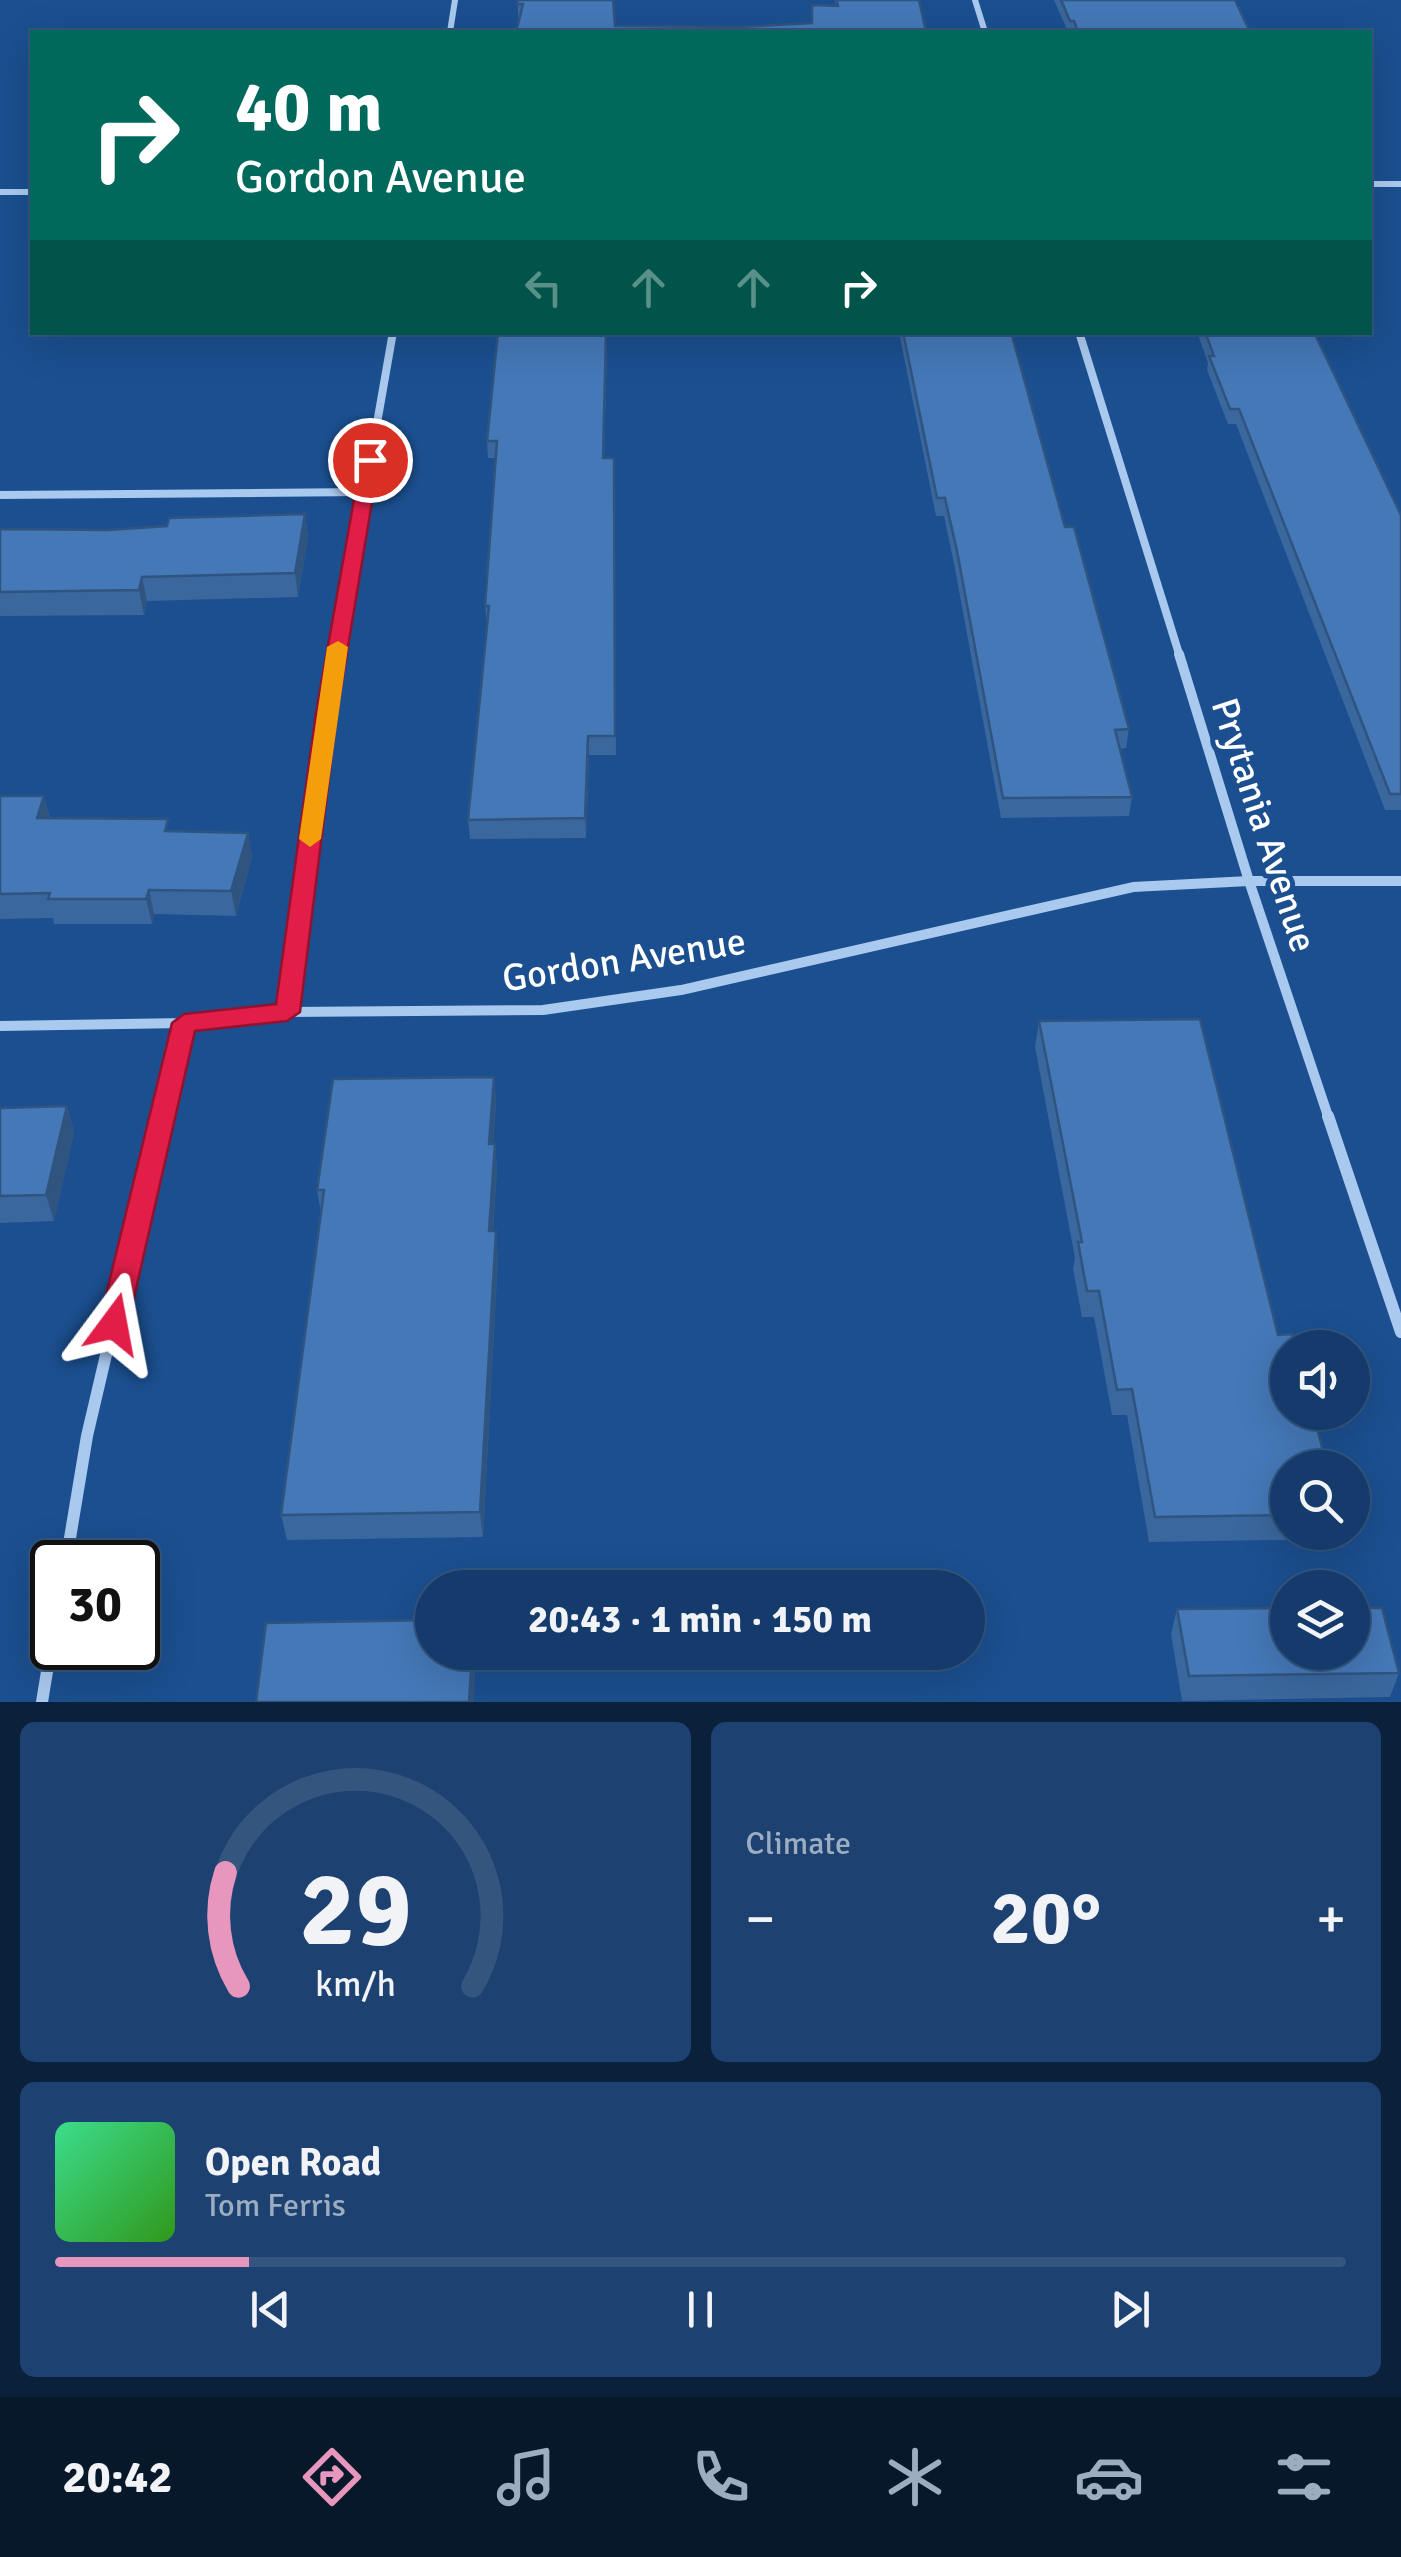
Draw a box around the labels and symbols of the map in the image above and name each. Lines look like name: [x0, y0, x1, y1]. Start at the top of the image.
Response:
pin: [328, 418, 413, 503]
street label: Prytania Avenue: [1201, 692, 1327, 958]
street label: Gordon Avenue: [499, 918, 749, 1002]
position arrow: [62, 1272, 166, 1376]
speed limit sign: 30: [30, 1540, 160, 1670]

